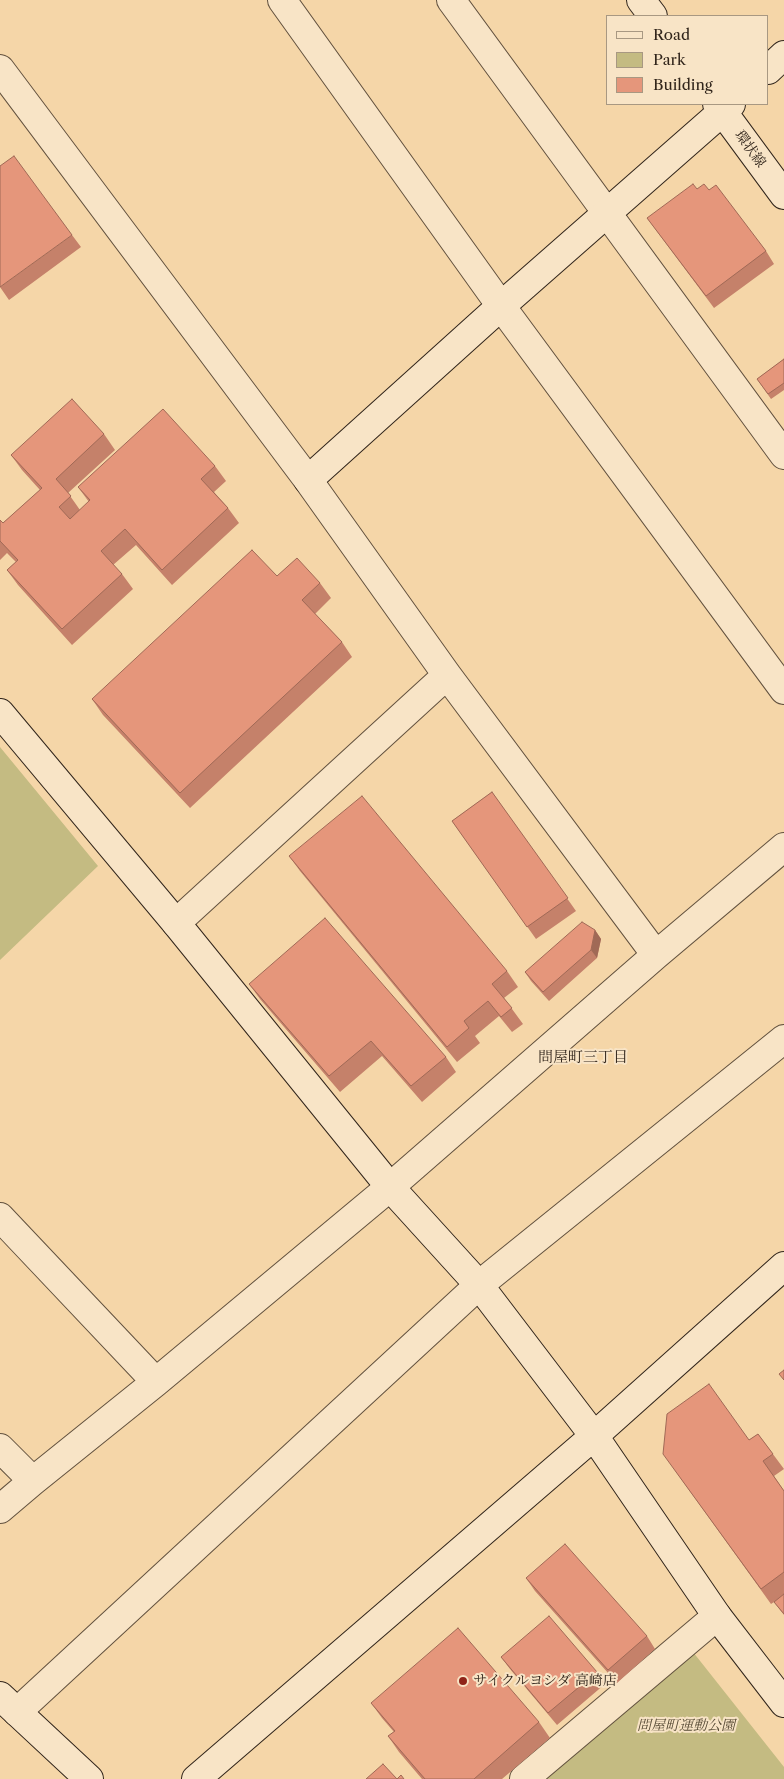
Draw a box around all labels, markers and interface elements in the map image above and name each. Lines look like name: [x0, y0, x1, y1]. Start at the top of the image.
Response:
legend: [606, 15, 769, 105]
text: Road: [653, 25, 690, 44]
text: Park: [653, 50, 686, 69]
text: Building: [653, 75, 713, 94]
street label: 環状線: [731, 127, 769, 171]
district label: 問屋町三丁目: [538, 1049, 628, 1067]
place label: サイクルヨシダ 高崎店: [473, 1673, 617, 1689]
marker: サイクルヨシダ 高崎店: [457, 1675, 469, 1687]
park label: 問屋町運動公園: [637, 1718, 735, 1734]

